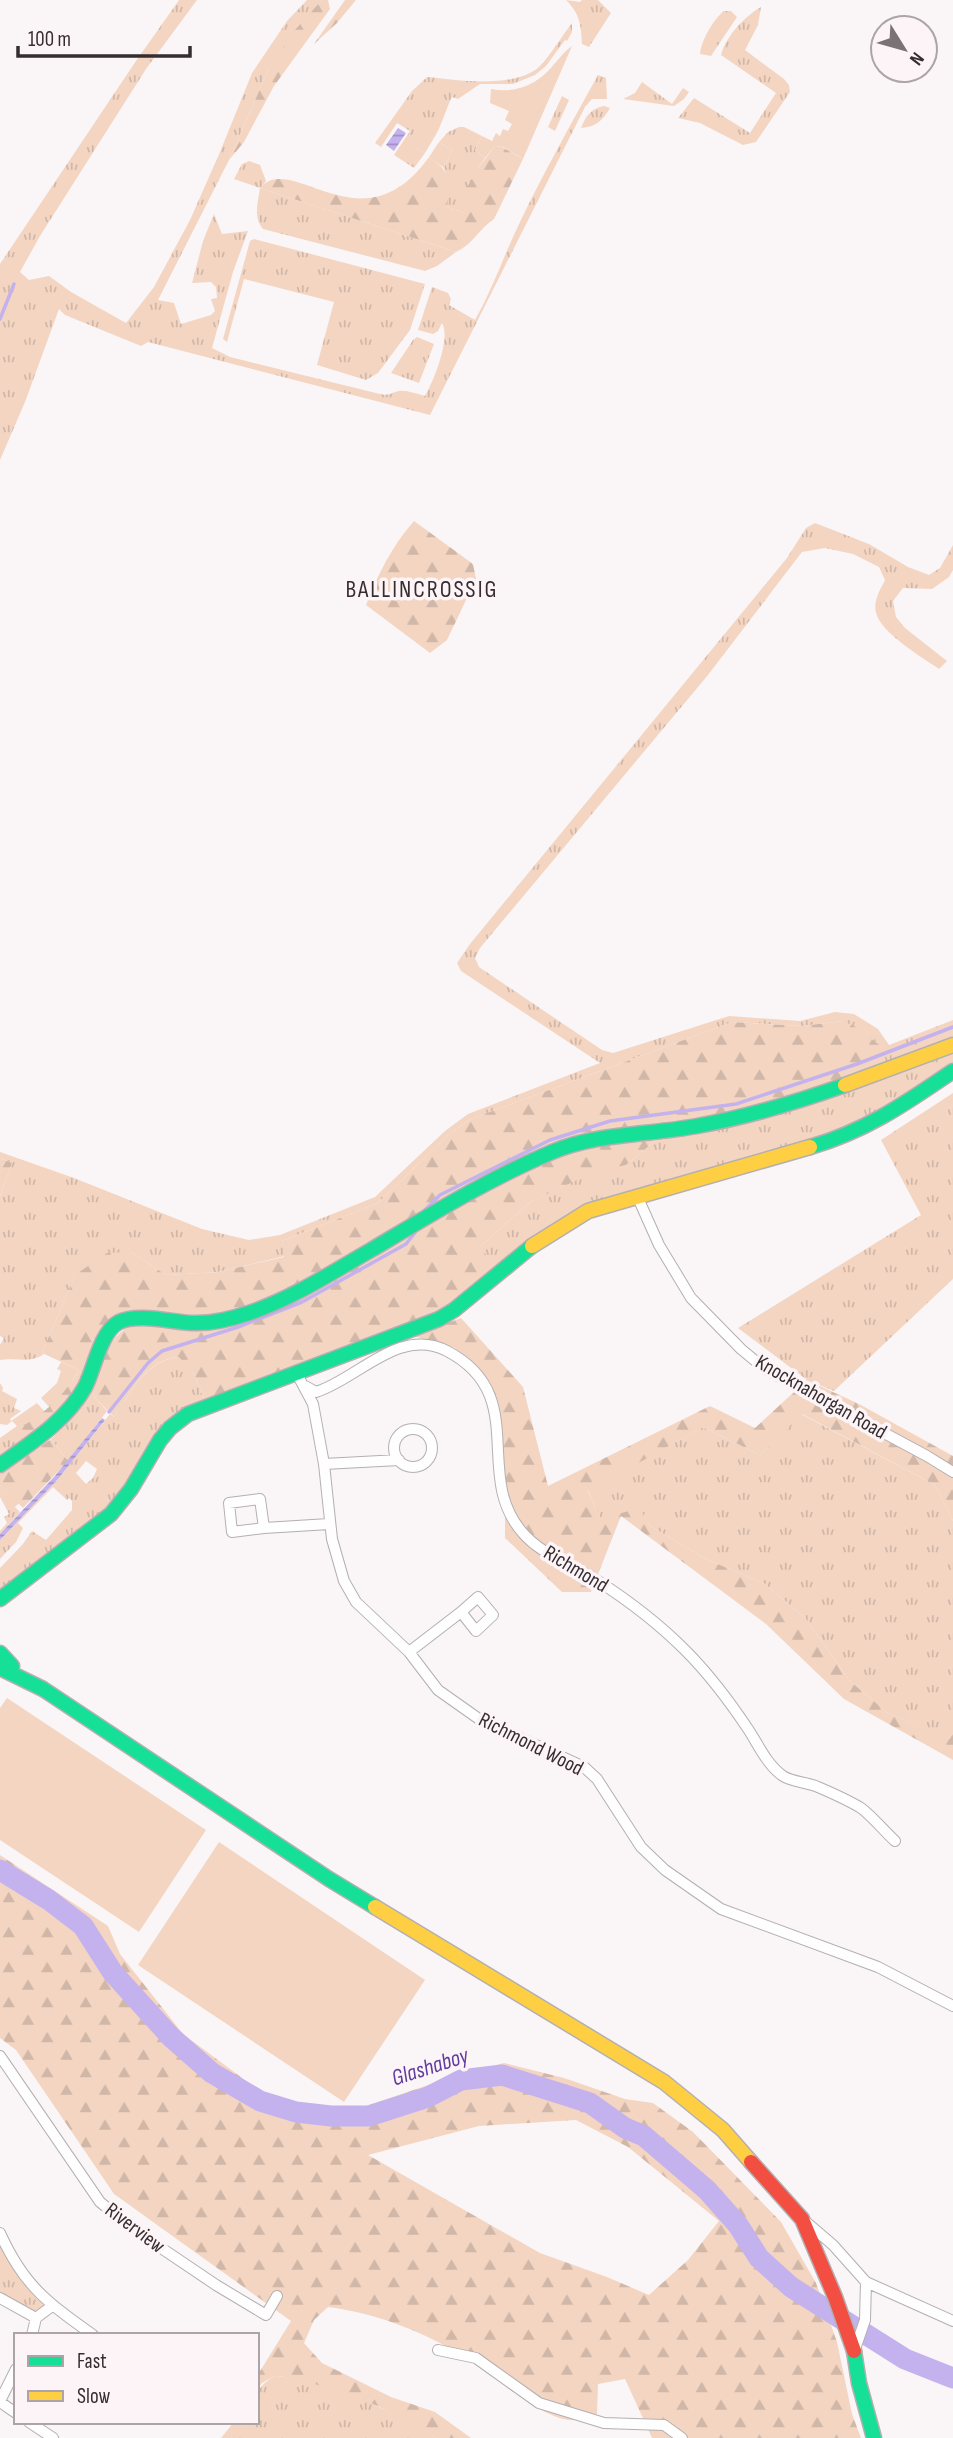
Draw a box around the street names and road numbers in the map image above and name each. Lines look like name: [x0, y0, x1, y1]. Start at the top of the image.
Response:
street label: Knocknahorgan Road: [751, 1349, 891, 1445]
street label: Richmond: [539, 1540, 613, 1598]
street label: Richmond Wood: [475, 1707, 587, 1781]
street label: Riverview: [100, 2197, 170, 2259]

